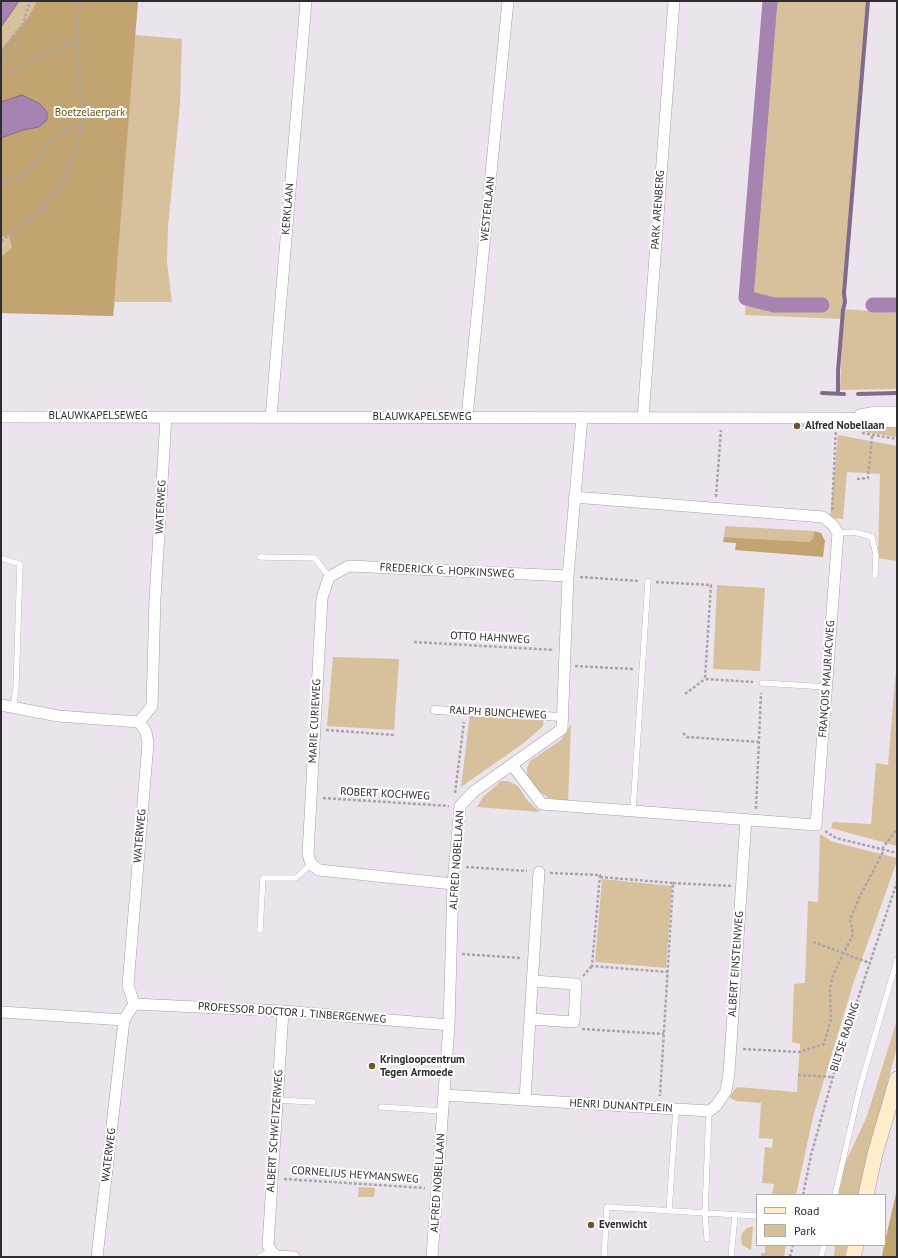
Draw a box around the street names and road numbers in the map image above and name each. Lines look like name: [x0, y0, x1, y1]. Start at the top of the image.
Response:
street label: PARK ARENBERG: [649, 170, 667, 250]
street label: WESTERLAAN: [478, 176, 498, 242]
street label: KERKLAAN: [279, 183, 297, 235]
street label: BLAUWKAPELSEWEG: [49, 409, 147, 423]
street label: BLAUWKAPELSEWEG: [373, 410, 471, 424]
street label: WATERWEG: [153, 480, 169, 534]
street label: FREDERICK G. HOPKINSWEG: [379, 561, 515, 581]
street label: FRANÇOIS MAURIACWEG: [816, 620, 838, 738]
street label: OTTO HAHNWEG: [450, 629, 530, 647]
street label: MARIE CURIEWEG: [306, 678, 324, 764]
street label: RALPH BUNCHEWEG: [449, 704, 547, 722]
street label: ROBERT KOCHWEG: [340, 785, 430, 803]
street label: WATERWEG: [131, 808, 149, 864]
street label: ALFRED NOBELLAAN: [447, 810, 467, 910]
street label: ALBERT EINSTEINWEG: [726, 911, 746, 1017]
street label: PROFESSOR DOCTOR J. TINBERGENWEG: [197, 1000, 387, 1026]
street label: BILTSE RADING: [828, 1001, 862, 1073]
street label: ALBERT SCHWEITZERWEG: [264, 1069, 286, 1193]
street label: HENRI DUNANTPLEIN: [569, 1097, 673, 1115]
street label: WATERWEG: [99, 1127, 119, 1183]
street label: ALFRED NOBELLAAN: [428, 1133, 448, 1233]
street label: CORNELIUS HEYMANSWEG: [291, 1164, 419, 1186]

